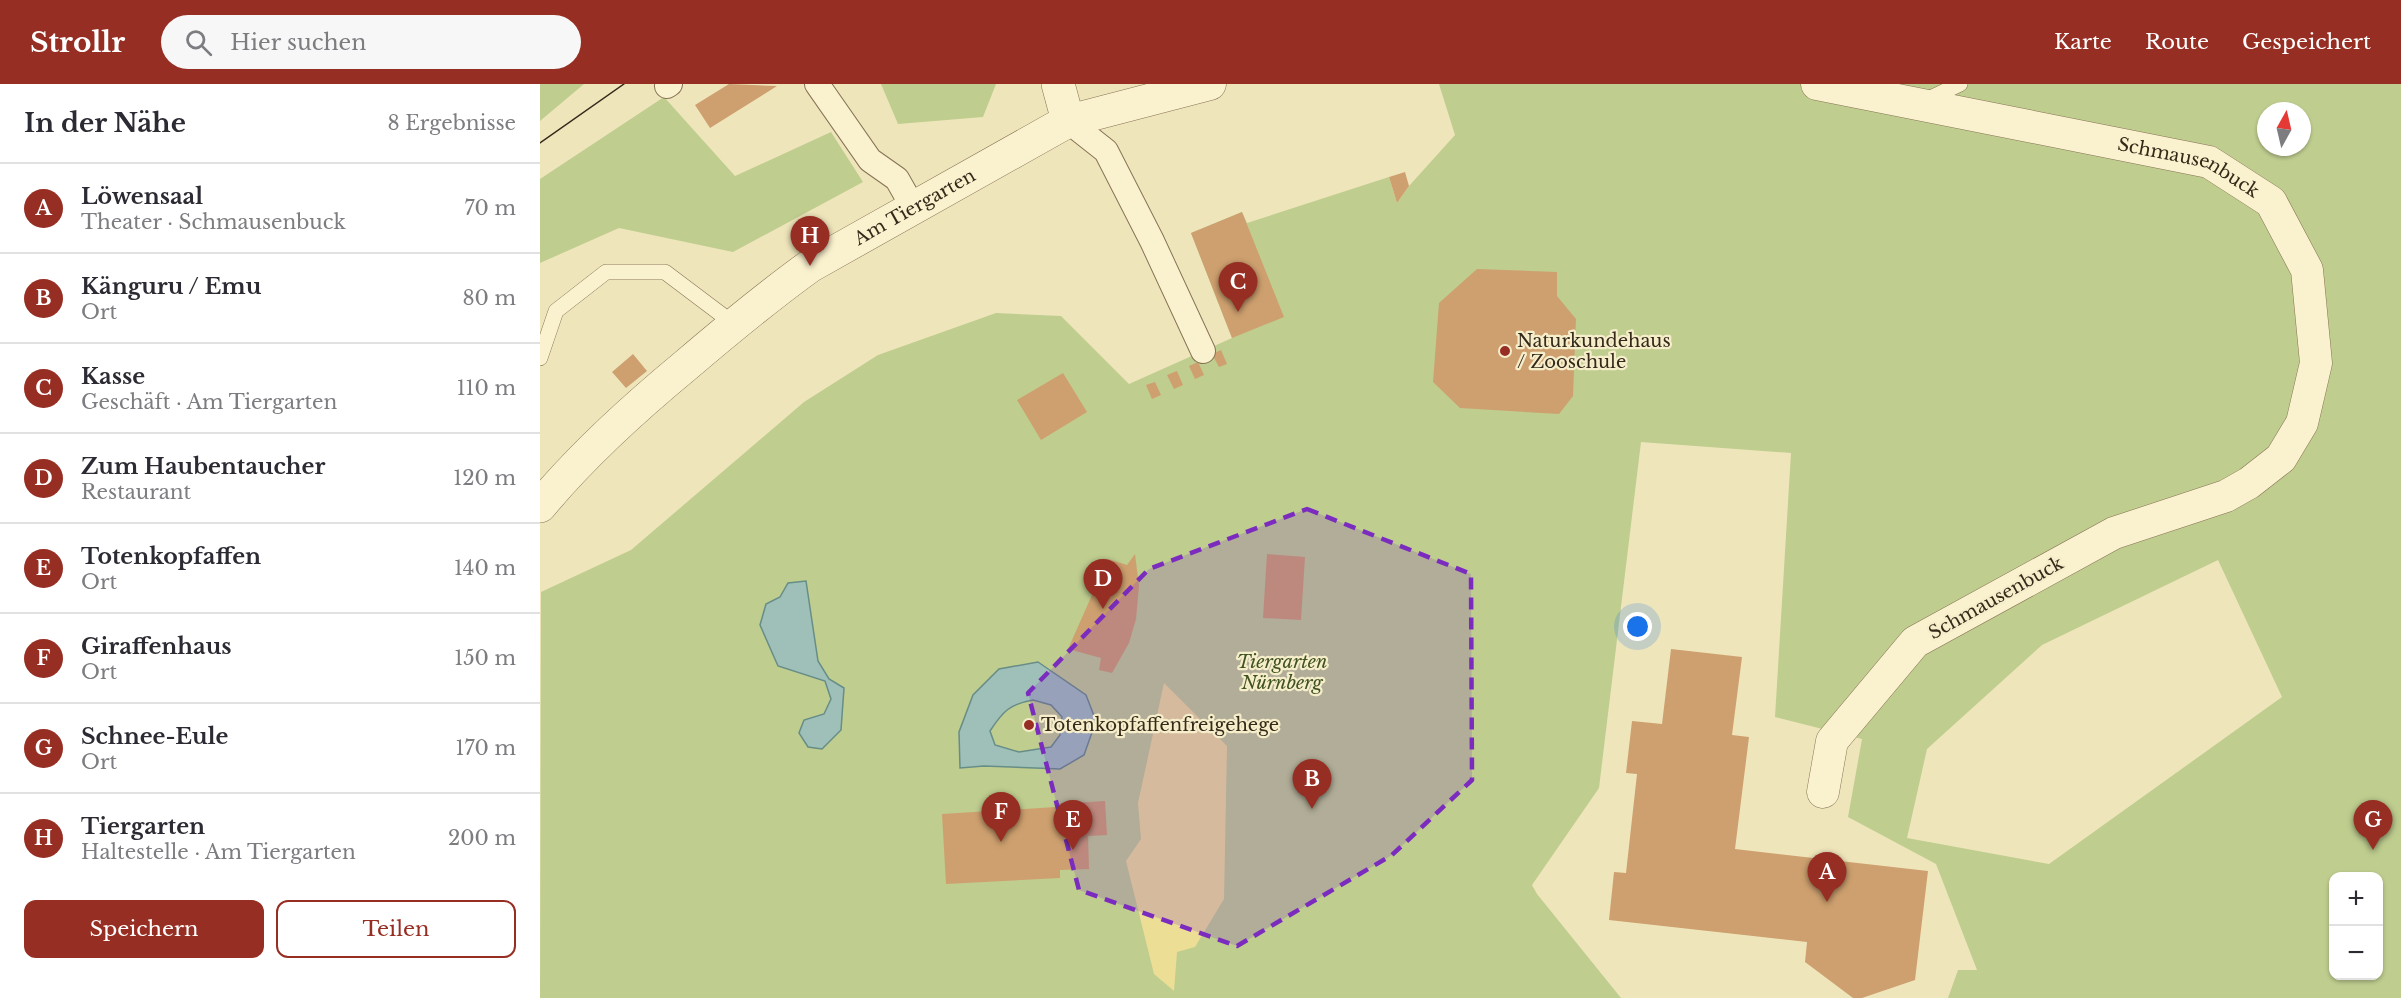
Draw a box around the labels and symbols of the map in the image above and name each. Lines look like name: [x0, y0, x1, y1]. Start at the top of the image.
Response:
north arrow: [2257, 102, 2311, 156]
street label: Schmausenbuck: [2116, 133, 2263, 202]
street label: Am Tiergarten: [849, 164, 979, 251]
pin: H: [790, 216, 830, 266]
pin: C: [1218, 262, 1258, 312]
place label: Naturkundehaus / Zooschule: [1517, 330, 1671, 373]
marker: Naturkundehaus / Zooschule: [1498, 344, 1512, 358]
street label: Schmausenbuck: [1925, 552, 2067, 644]
pin: D: [1084, 560, 1122, 609]
your location: [1623, 612, 1652, 641]
park label: Tiergarten Nürnberg: [1237, 651, 1327, 694]
place label: Totenkopfaffenfreigehege: [1041, 714, 1279, 736]
marker: Totenkopfaffenfreigehege: [1022, 718, 1036, 732]
pin: B: [1292, 760, 1332, 809]
pin: F: [982, 792, 1020, 842]
pin: E: [1054, 800, 1092, 850]
pin: G: [2354, 800, 2392, 850]
pin: A: [1808, 852, 1846, 902]

